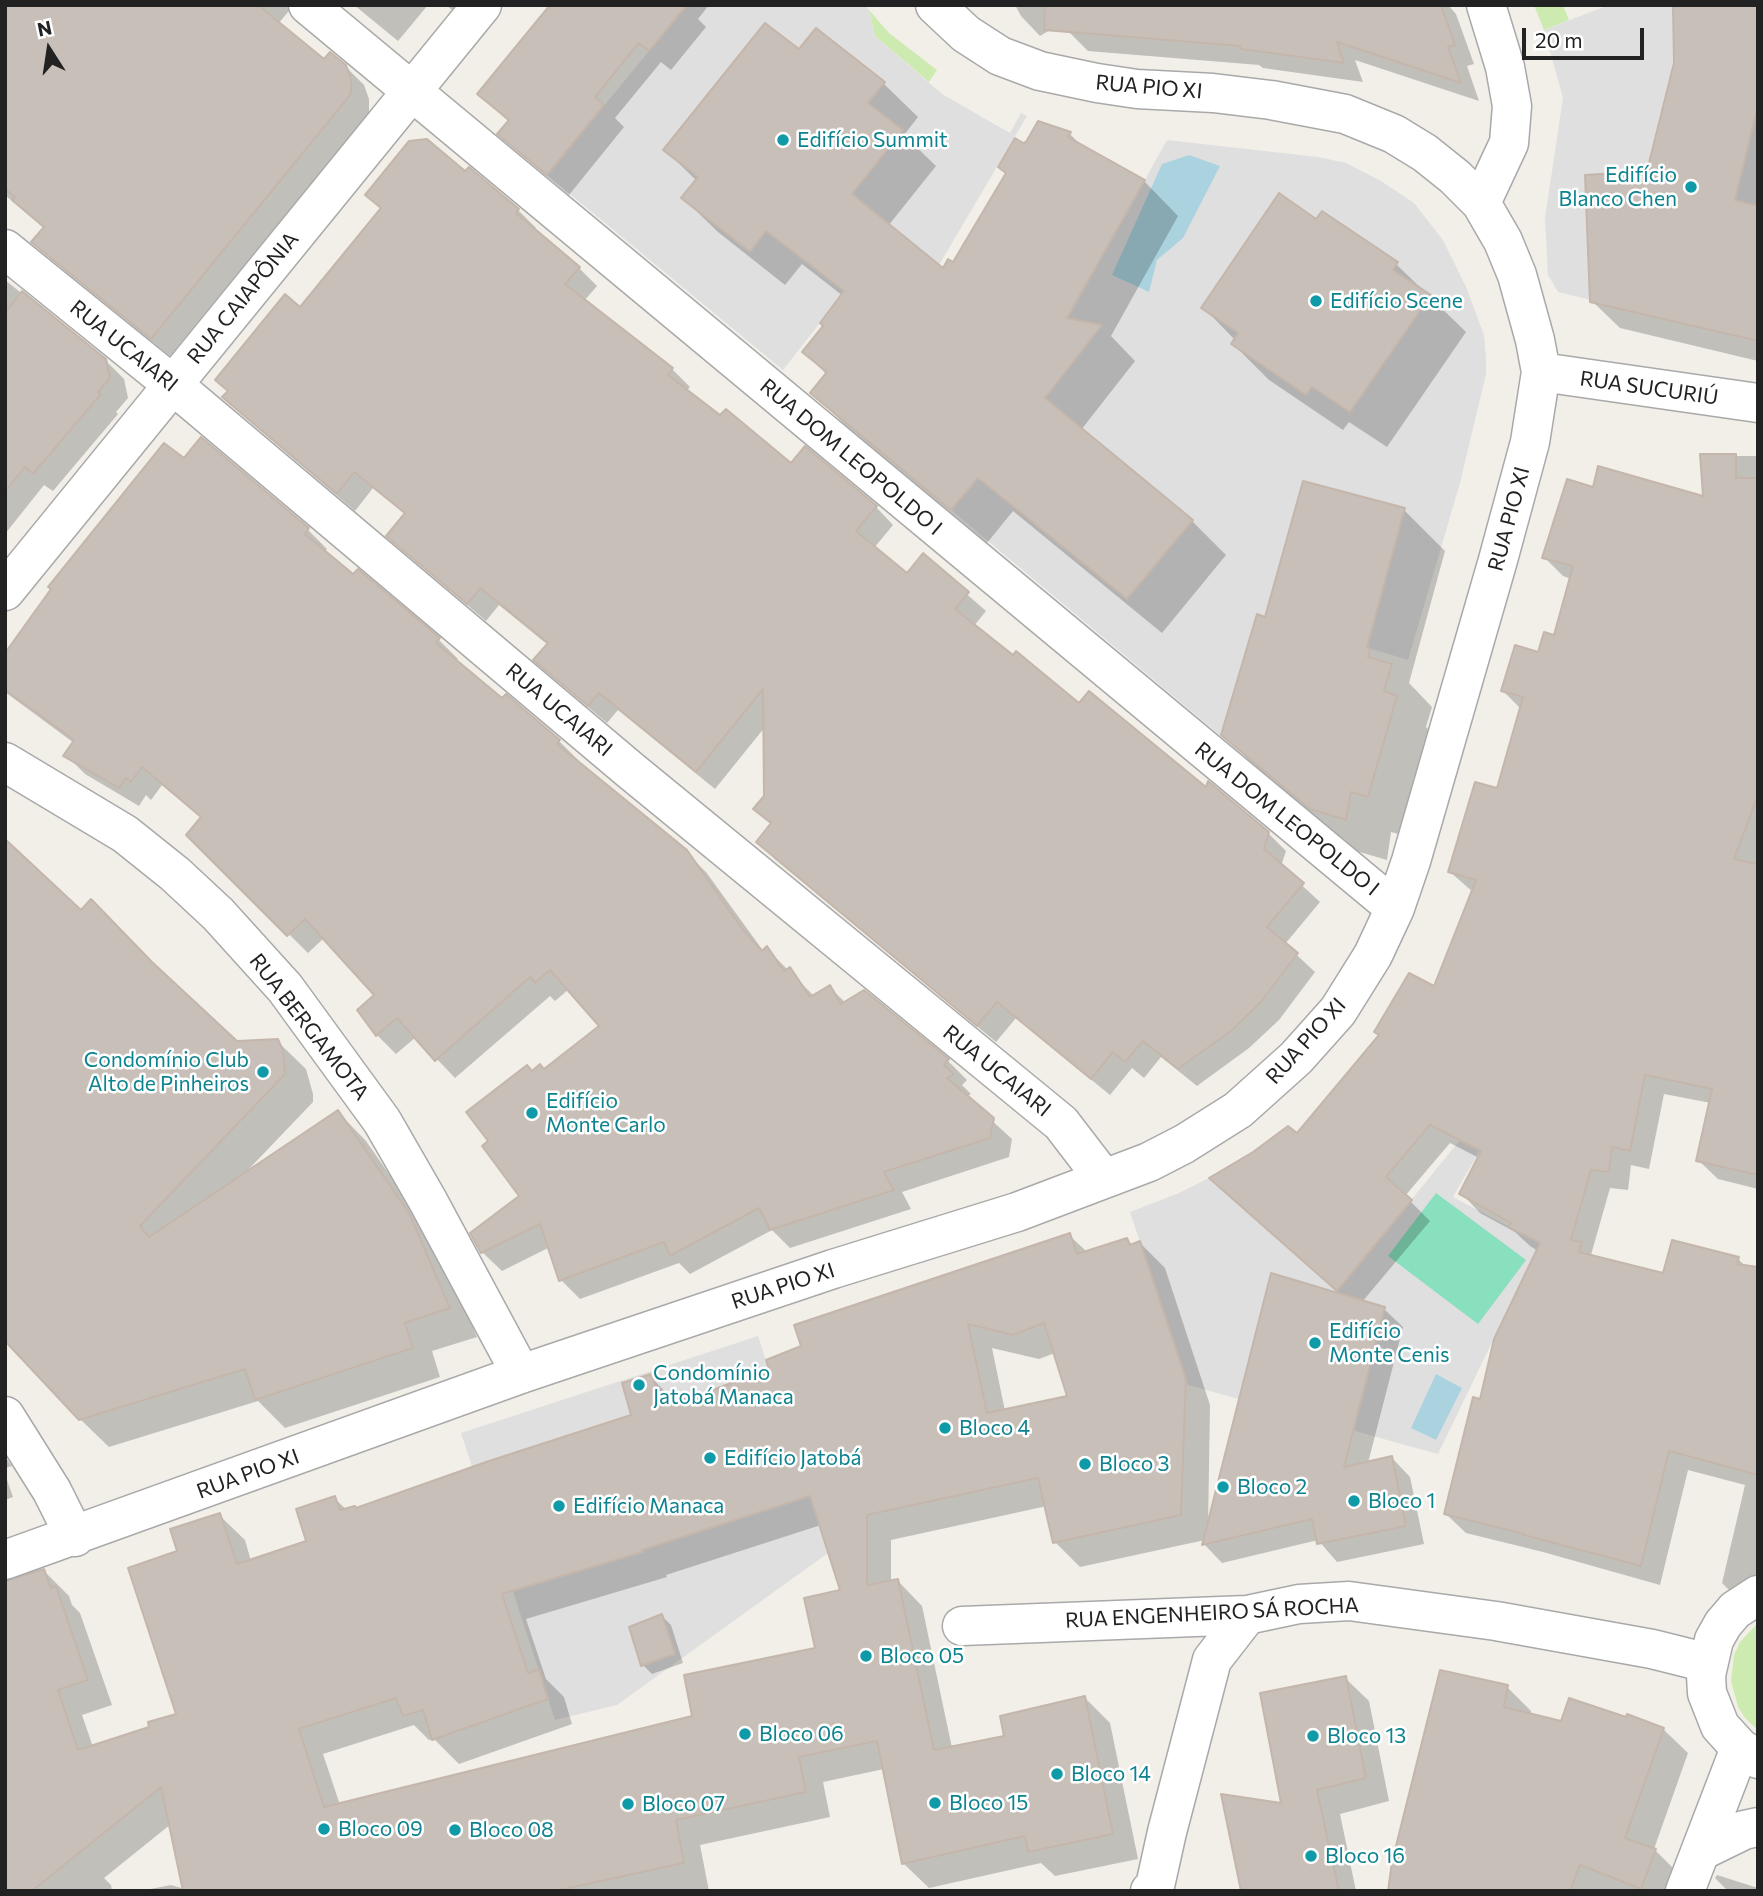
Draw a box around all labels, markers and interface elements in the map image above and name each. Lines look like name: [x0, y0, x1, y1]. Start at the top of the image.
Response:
north arrow: [14, 14, 84, 84]
scale bar: [1525, 14, 1648, 58]
text: N: [35, 15, 54, 41]
text: 20 m: [1535, 27, 1583, 52]
street label: RUA PIO XI: [1094, 70, 1204, 104]
place label: Edifício Summit: [797, 127, 948, 153]
marker: Edifício Summit: [775, 132, 791, 148]
place label: Edifício Blanco Chen: [1559, 162, 1677, 212]
marker: Edifício Blanco Chen: [1683, 179, 1699, 195]
street label: RUA CAIAPÔNIA: [182, 227, 304, 369]
place label: Edifício Scene: [1330, 288, 1463, 314]
marker: Edifício Scene: [1308, 293, 1324, 309]
street label: RUA UCAIARI: [65, 295, 183, 397]
street label: RUA SUCURIÚ: [1578, 366, 1720, 410]
street label: RUA DOM LEOPOLDO I: [755, 374, 947, 540]
street label: RUA PIO XI: [1483, 464, 1535, 574]
street label: RUA UCAIARI: [501, 658, 617, 762]
street label: RUA DOM LEOPOLDO I: [1190, 737, 1384, 901]
street label: RUA BERGAMOTA: [244, 949, 374, 1105]
street label: RUA PIO XI: [1261, 993, 1351, 1089]
street label: RUA UCAIARI: [938, 1020, 1056, 1122]
place label: Condomínio Club Alto de Pinheiros: [84, 1047, 249, 1097]
marker: Condomínio Club Alto de Pinheiros: [255, 1064, 271, 1080]
place label: Edifício Monte Carlo: [546, 1088, 666, 1138]
marker: Edifício Monte Carlo: [524, 1105, 540, 1121]
street label: RUA PIO XI: [728, 1257, 838, 1315]
place label: Edifício Monte Cenis: [1329, 1318, 1450, 1368]
marker: Edifício Monte Cenis: [1307, 1335, 1323, 1351]
place label: Condomínio Jatobá Manaca: [653, 1360, 794, 1410]
marker: Condomínio Jatobá Manaca: [631, 1377, 647, 1393]
place label: Bloco 4: [959, 1415, 1030, 1441]
marker: Bloco 4: [937, 1420, 953, 1436]
street label: RUA PIO XI: [193, 1444, 303, 1504]
place label: Edifício Jatobá: [724, 1445, 861, 1471]
marker: Edifício Jatobá: [702, 1450, 718, 1466]
place label: Bloco 3: [1099, 1451, 1169, 1477]
marker: Bloco 3: [1077, 1456, 1093, 1472]
place label: Bloco 2: [1237, 1474, 1307, 1500]
marker: Bloco 2: [1215, 1479, 1231, 1495]
place label: Bloco 1: [1368, 1488, 1435, 1514]
place label: Edifício Manaca: [573, 1493, 724, 1519]
marker: Bloco 1: [1346, 1493, 1362, 1509]
marker: Edifício Manaca: [551, 1498, 567, 1514]
street label: RUA ENGENHEIRO SÁ ROCHA: [1064, 1593, 1360, 1633]
place label: Bloco 05: [880, 1643, 964, 1669]
marker: Bloco 05: [858, 1648, 874, 1664]
place label: Bloco 06: [759, 1721, 844, 1747]
place label: Bloco 13: [1327, 1723, 1406, 1749]
marker: Bloco 06: [737, 1726, 753, 1742]
marker: Bloco 13: [1305, 1728, 1321, 1744]
place label: Bloco 14: [1071, 1761, 1151, 1787]
marker: Bloco 14: [1049, 1766, 1065, 1782]
place label: Bloco 15: [949, 1790, 1028, 1816]
place label: Bloco 07: [642, 1791, 725, 1817]
marker: Bloco 15: [927, 1795, 943, 1811]
marker: Bloco 07: [620, 1796, 636, 1812]
place label: Bloco 09: [338, 1816, 423, 1842]
place label: Bloco 08: [469, 1817, 554, 1843]
marker: Bloco 09: [316, 1821, 332, 1837]
marker: Bloco 08: [447, 1822, 463, 1838]
place label: Bloco 16: [1325, 1843, 1405, 1869]
marker: Bloco 16: [1303, 1848, 1319, 1864]

